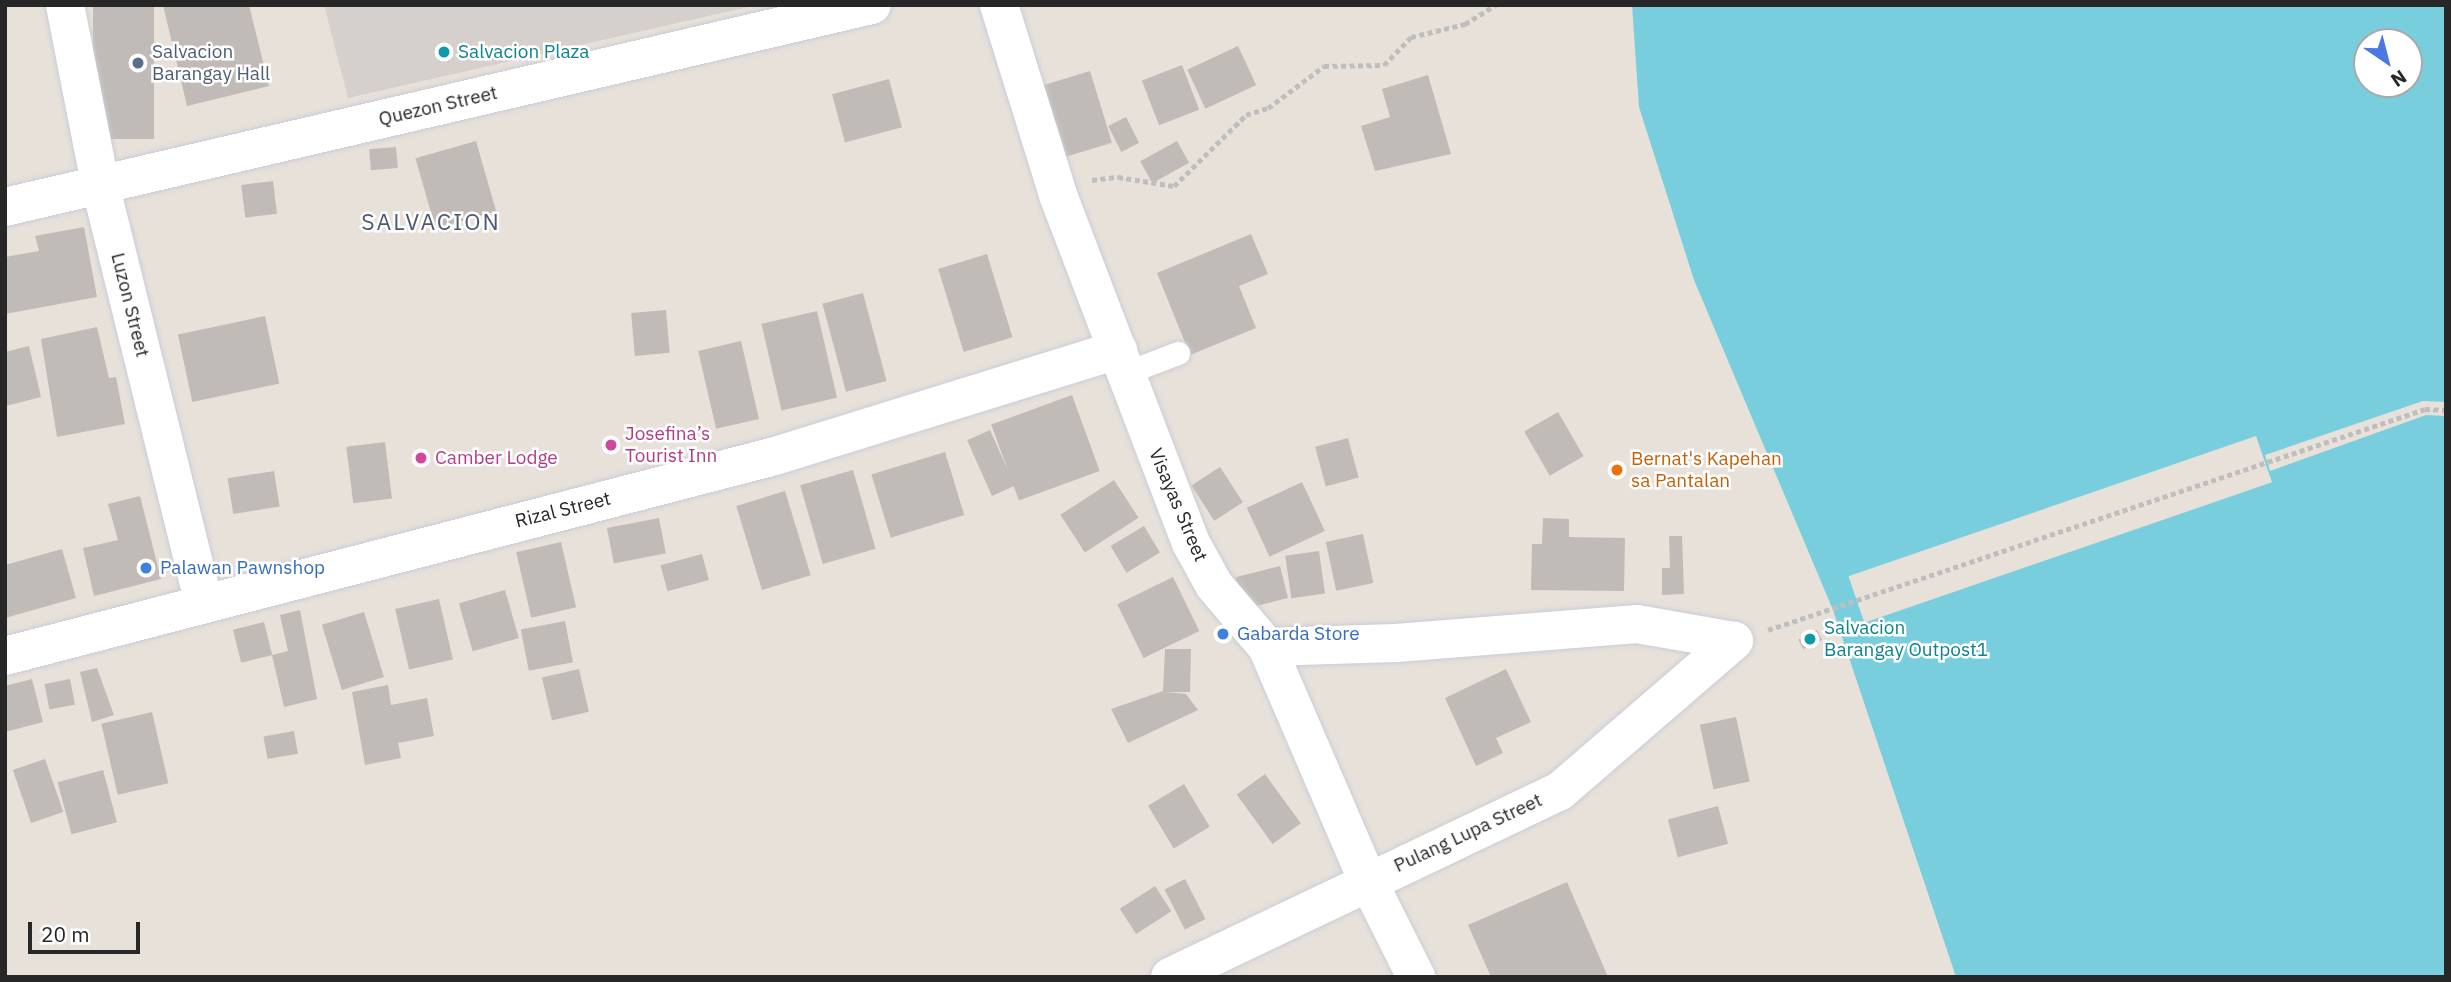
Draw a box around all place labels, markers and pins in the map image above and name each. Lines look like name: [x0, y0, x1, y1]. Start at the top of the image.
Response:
place label: Salvacion Barangay Hall: [152, 41, 270, 85]
place label: Salvacion Plaza: [458, 41, 589, 63]
marker: Salvacion Plaza: [436, 44, 452, 60]
marker: Salvacion Barangay Hall: [130, 55, 146, 71]
place label: Josefina’s Tourist Inn: [625, 423, 717, 467]
marker: Josefina’s Tourist Inn: [603, 437, 619, 453]
place label: Camber Lodge: [435, 447, 558, 469]
place label: Bernat's Kapehan sa Pantalan: [1631, 448, 1782, 492]
marker: Camber Lodge: [413, 450, 429, 466]
marker: Bernat's Kapehan sa Pantalan: [1609, 462, 1625, 478]
place label: Palawan Pawnshop: [160, 557, 325, 579]
marker: Palawan Pawnshop: [138, 560, 154, 576]
place label: Salvacion Barangay Outpost1: [1824, 617, 1988, 661]
place label: Gabarda Store: [1237, 623, 1360, 645]
marker: Gabarda Store: [1215, 626, 1231, 642]
marker: Salvacion Barangay Outpost1: [1802, 631, 1818, 647]

